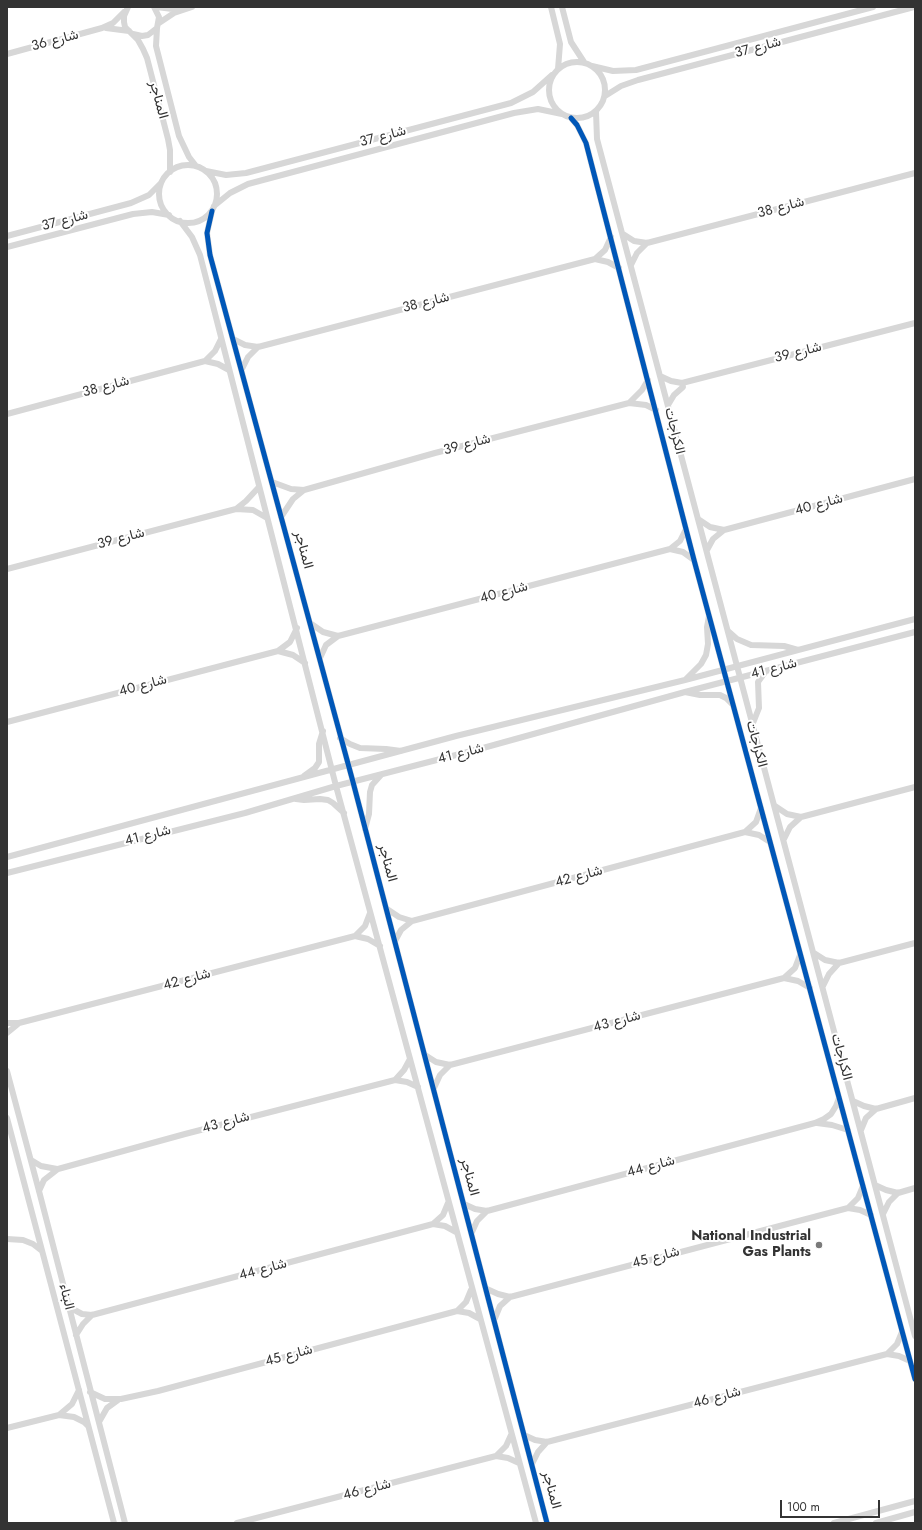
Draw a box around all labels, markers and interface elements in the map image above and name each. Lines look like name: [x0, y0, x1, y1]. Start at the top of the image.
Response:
street label: شارع 36: [30, 27, 80, 55]
street label: شارع 37: [733, 34, 783, 62]
street label: المناجر: [145, 79, 171, 121]
street label: شارع 37: [358, 123, 408, 151]
street label: شارع 38: [756, 194, 806, 222]
street label: شارع 37: [40, 207, 90, 235]
street label: شارع 38: [401, 289, 451, 317]
street label: شارع 39: [773, 339, 823, 367]
street label: شارع 38: [81, 373, 131, 401]
street label: الكراجات: [660, 406, 688, 456]
street label: شارع 39: [442, 431, 492, 459]
street label: شارع 40: [793, 491, 845, 519]
street label: شارع 39: [96, 525, 146, 553]
street label: المناجر: [290, 529, 316, 571]
street label: شارع 40: [478, 579, 530, 607]
street label: شارع 41: [749, 655, 799, 683]
street label: شارع 40: [117, 672, 169, 700]
street label: الكراجات: [742, 719, 770, 769]
street label: شارع 41: [436, 740, 486, 768]
street label: شارع 41: [123, 822, 173, 850]
street label: المناجر: [374, 842, 400, 884]
street label: شارع 42: [553, 863, 605, 891]
street label: شارع 42: [161, 966, 213, 994]
street label: شارع 43: [592, 1008, 642, 1036]
street label: الكراجات: [827, 1032, 855, 1082]
street label: شارع 43: [201, 1109, 251, 1137]
street label: شارع 44: [625, 1153, 677, 1181]
street label: المناجر: [456, 1156, 482, 1198]
place label: National Industrial Gas Plants: [691, 1229, 811, 1262]
marker: National Industrial Gas Plants: [814, 1240, 824, 1250]
street label: شارع 45: [630, 1244, 682, 1272]
street label: شارع 44: [237, 1256, 289, 1284]
street label: البناء: [55, 1282, 77, 1312]
street label: شارع 45: [263, 1342, 315, 1370]
street label: شارع 46: [691, 1384, 743, 1412]
street label: المناجر: [538, 1469, 564, 1511]
street label: شارع 46: [341, 1476, 393, 1504]
scale bar: [782, 1492, 882, 1518]
text: 100 m: [787, 1498, 820, 1516]

